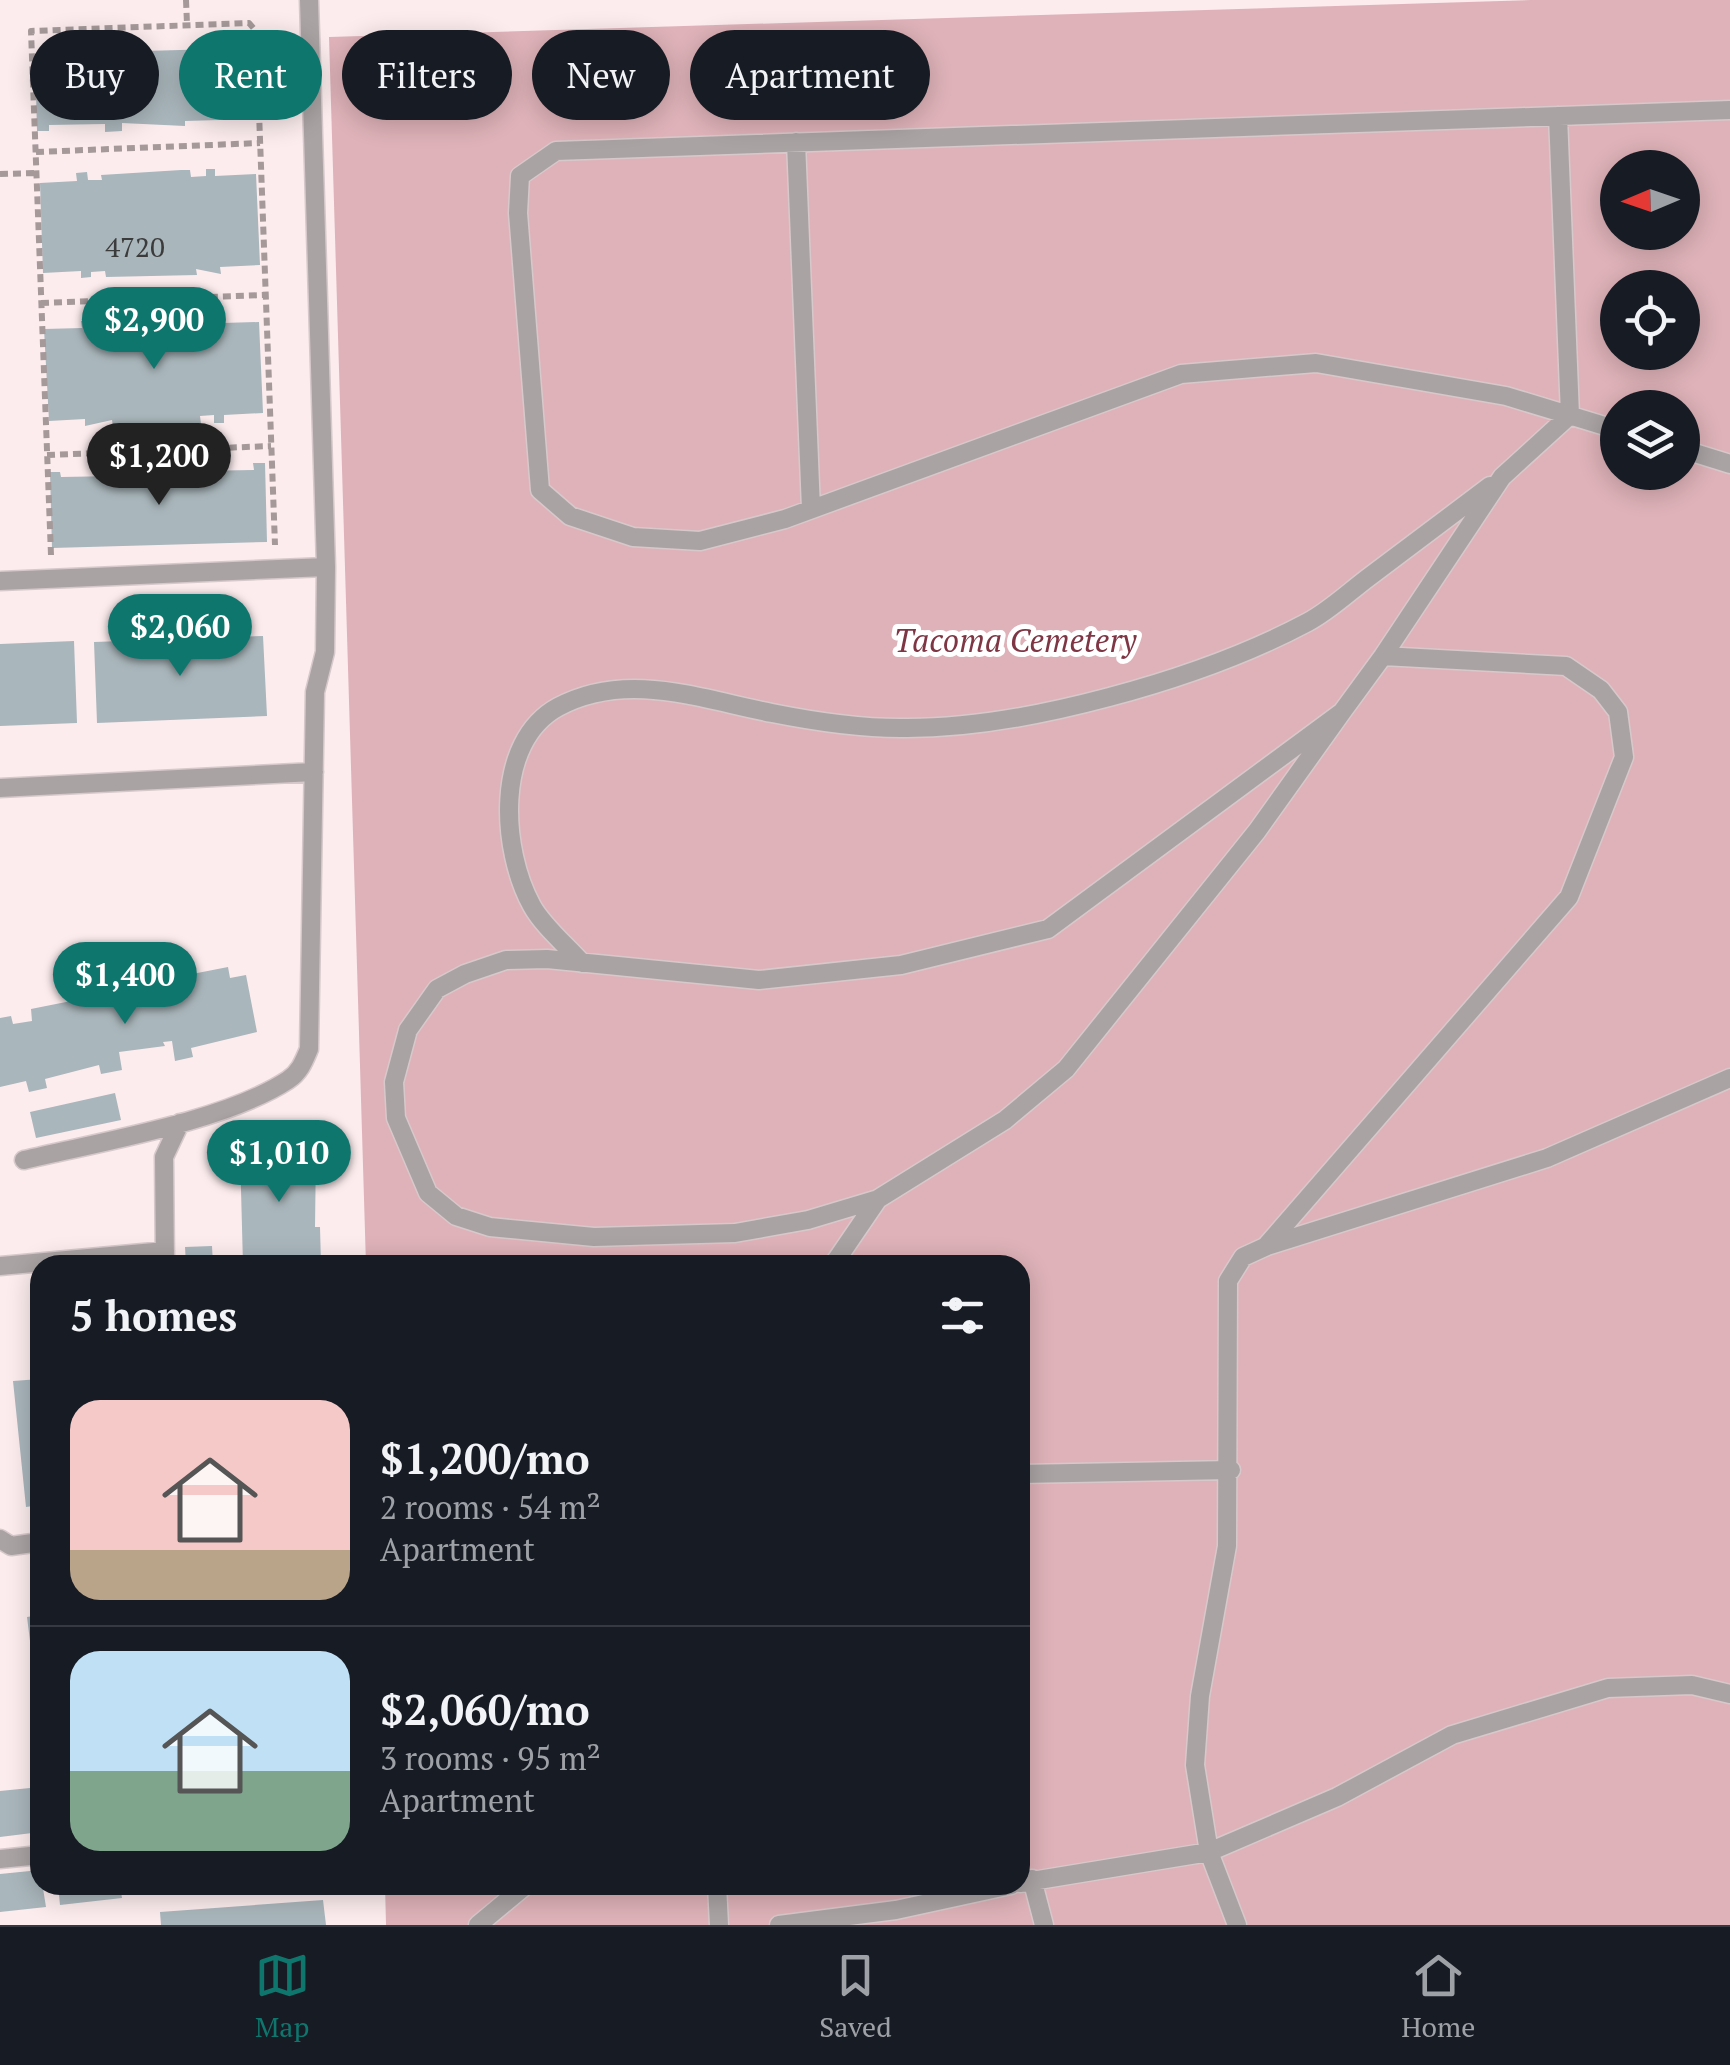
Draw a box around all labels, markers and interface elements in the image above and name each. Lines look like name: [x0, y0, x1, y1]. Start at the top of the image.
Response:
chip: Buy: [30, 30, 159, 120]
chip: Rent: [179, 30, 322, 120]
chip: Filters: [342, 30, 512, 120]
chip: New: [532, 30, 670, 120]
chip: Apartment: [690, 30, 930, 120]
north arrow: [1600, 150, 1700, 250]
map controls: [1600, 150, 1700, 490]
house number: 4720: [105, 228, 165, 265]
button: locate: [1600, 270, 1700, 370]
pin: $2,900: [73, 287, 235, 372]
text: $2,900: [104, 298, 204, 340]
button: layers: [1600, 390, 1700, 490]
pin: $1,200: [78, 423, 240, 508]
text: $1,200: [109, 434, 209, 476]
pin: $2,060: [99, 594, 261, 679]
text: $2,060: [130, 605, 230, 647]
park label: Tacoma Cemetery: [894, 619, 1138, 661]
pin: $1,400: [44, 942, 206, 1027]
text: $1,400: [75, 953, 175, 995]
pin: $1,010: [198, 1120, 360, 1205]
text: $1,010: [229, 1131, 329, 1173]
text: 5 homes: [70, 1287, 237, 1343]
icon: filters: [935, 1288, 990, 1343]
text: $1,200/mo: [380, 1430, 590, 1486]
icon: home: [150, 1440, 270, 1560]
text: 2 rooms · 54 m²: [380, 1486, 601, 1528]
text: Apartment: [380, 1528, 535, 1570]
text: $2,060/mo: [380, 1681, 590, 1737]
icon: home: [150, 1691, 270, 1811]
text: 3 rooms · 95 m²: [380, 1737, 601, 1779]
text: Apartment: [380, 1779, 535, 1821]
tab: Map: [255, 1948, 310, 2045]
tab: Saved: [819, 1948, 892, 2045]
tab: Home: [1401, 1948, 1475, 2045]

